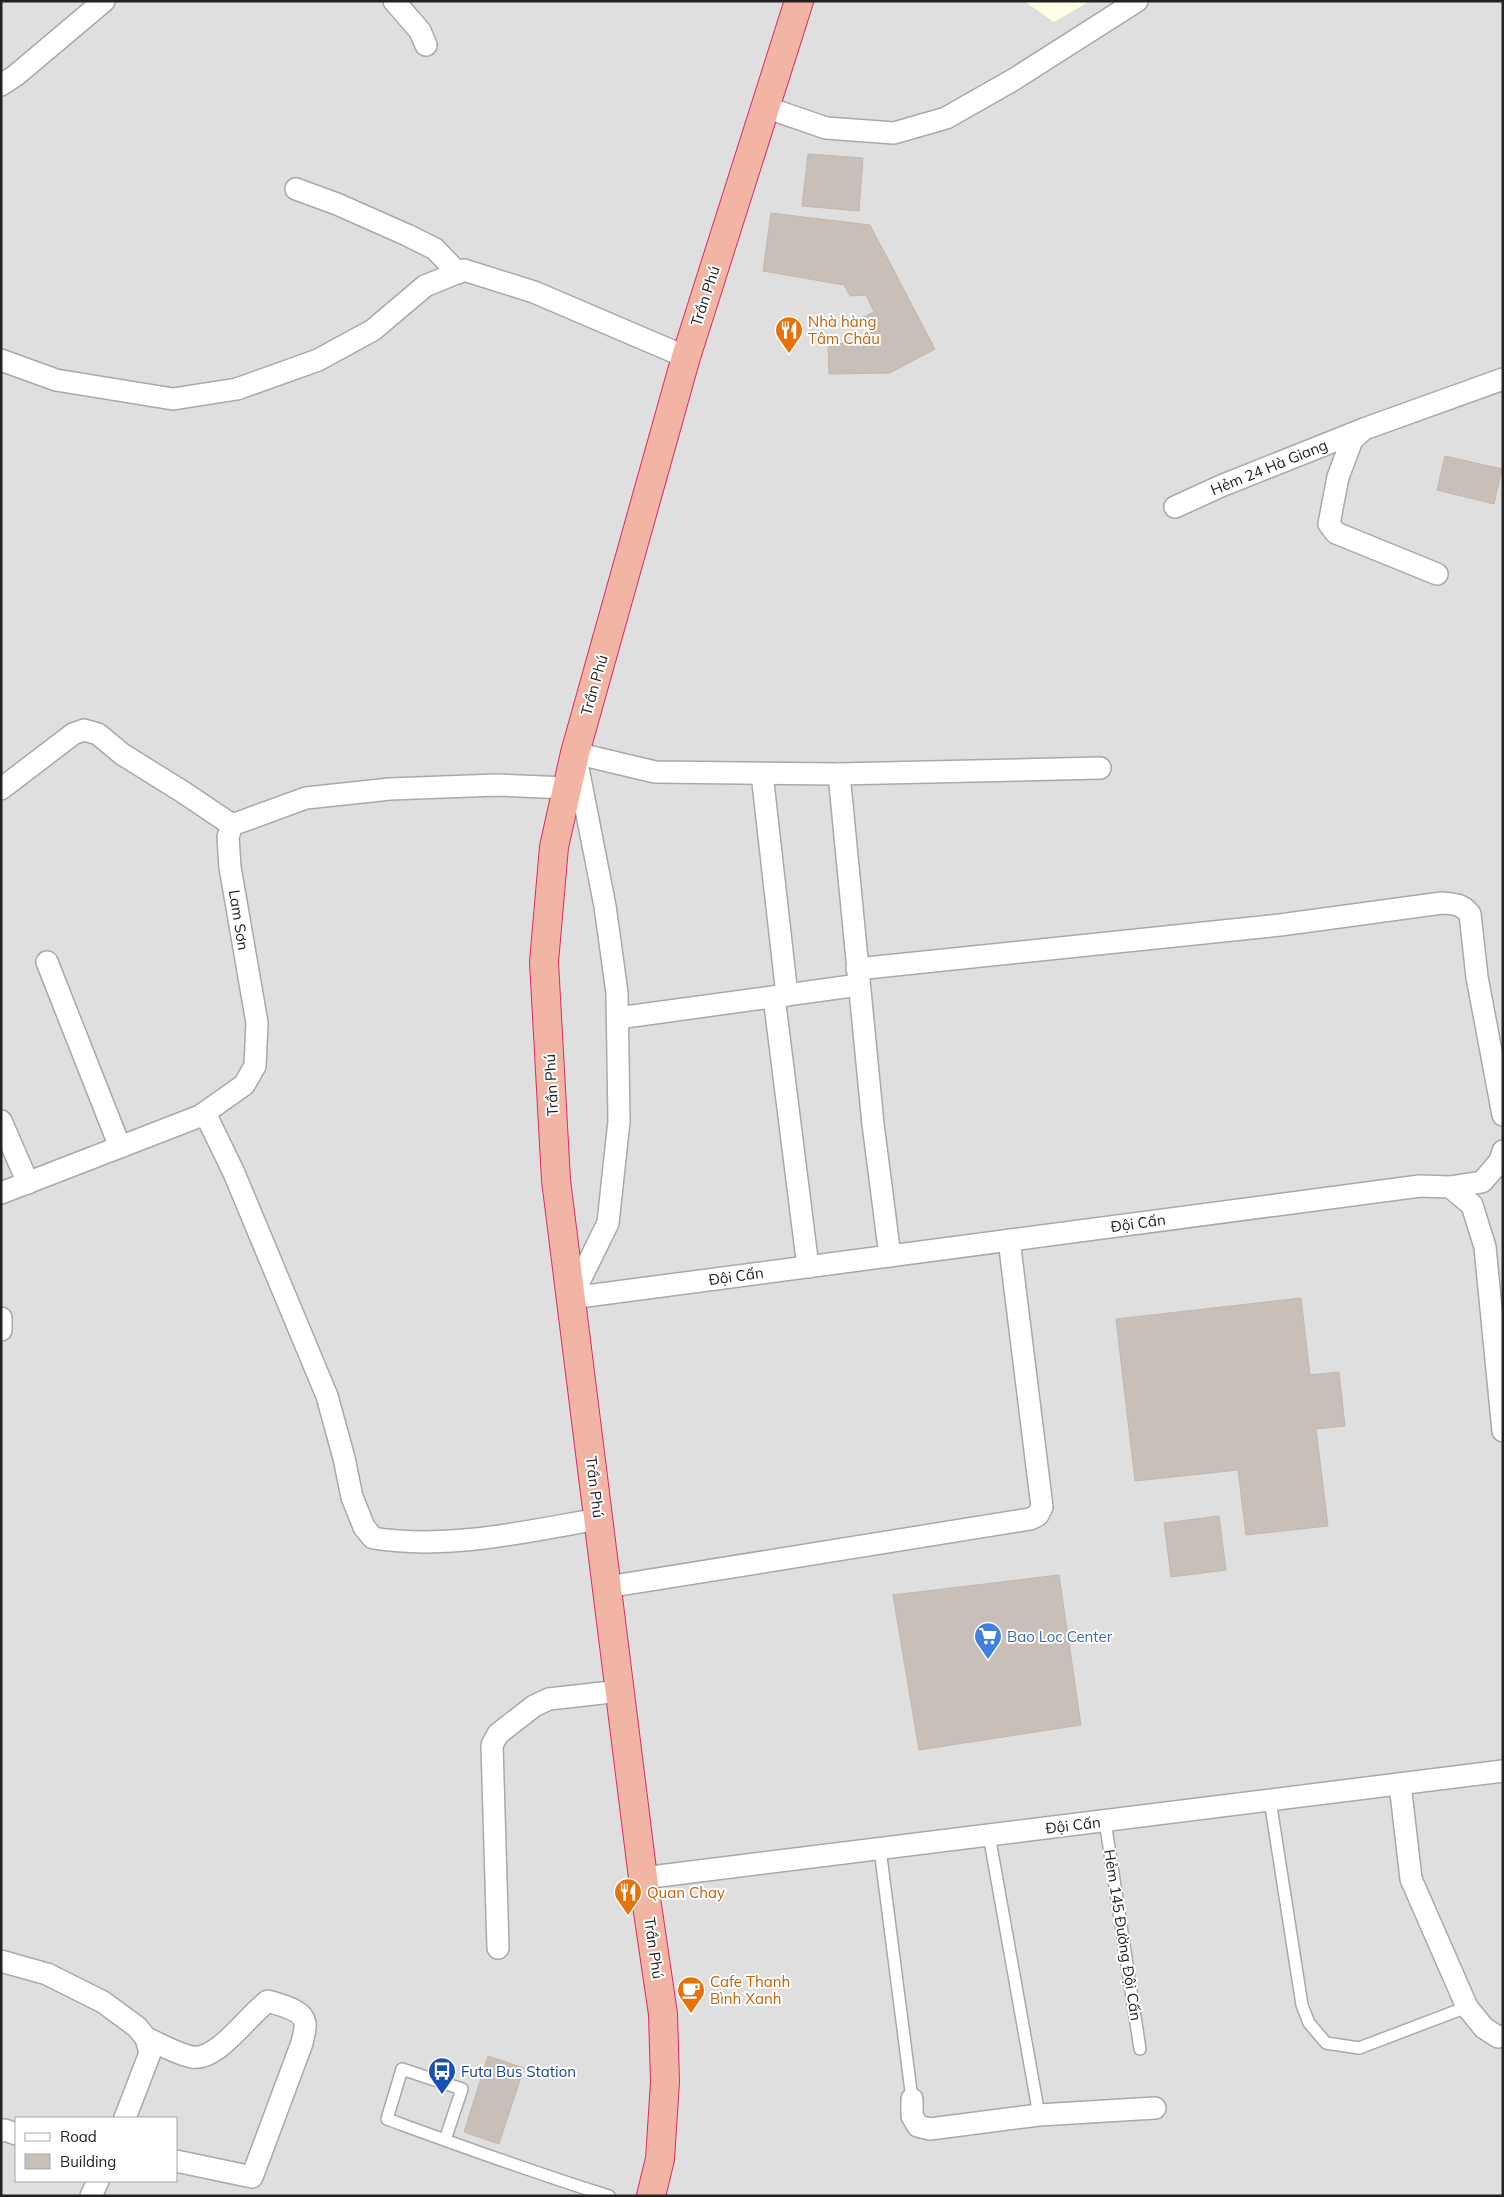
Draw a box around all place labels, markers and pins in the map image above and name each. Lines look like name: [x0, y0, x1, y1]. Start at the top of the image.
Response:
place label: Nhà hàng Tâm Châu: [808, 312, 880, 348]
restaurant icon: Nhà hàng Tâm Châu: [774, 315, 804, 354]
supermarket icon: Bao Loc Center: [973, 1621, 1003, 1660]
place label: Bao Loc Center: [1007, 1627, 1113, 1646]
restaurant icon: Quan Chay: [613, 1877, 643, 1916]
place label: Quan Chay: [647, 1883, 725, 1902]
place label: Cafe Thanh Bình Xanh: [710, 1972, 790, 2008]
cafe icon: Cafe Thanh Bình Xanh: [676, 1975, 706, 2014]
bus stop icon: Futa Bus Station: [427, 2056, 457, 2095]
place label: Futa Bus Station: [461, 2062, 576, 2081]

